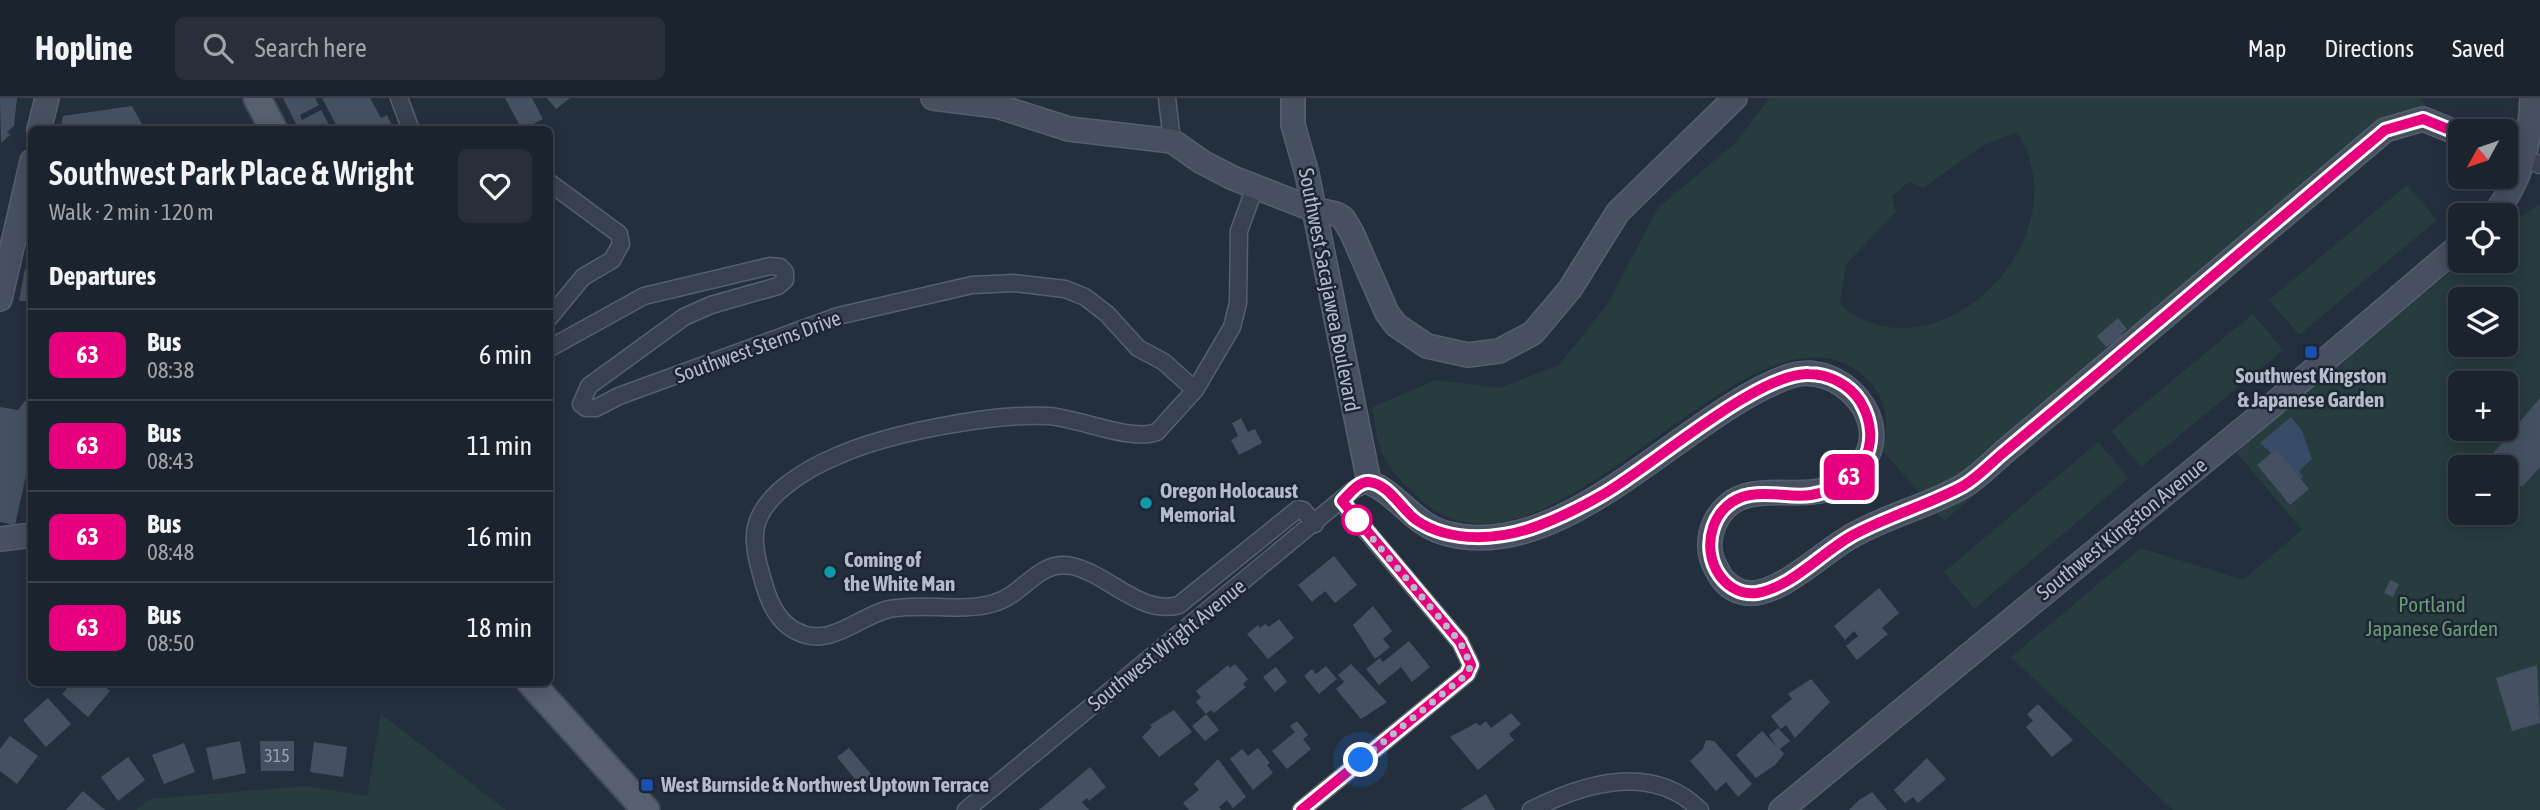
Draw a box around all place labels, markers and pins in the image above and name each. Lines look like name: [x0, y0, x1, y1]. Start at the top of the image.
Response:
marker: Southwest Kingston & Japanese Garden: [2303, 344, 2319, 360]
place label: Southwest Kingston & Japanese Garden: [2236, 363, 2386, 411]
place label: Oregon Holocaust Memorial: [1160, 478, 1298, 526]
marker: Oregon Holocaust Memorial: [1138, 495, 1154, 511]
unlabelled marker: [1342, 505, 1372, 535]
place label: Coming of the White Man: [843, 547, 955, 595]
marker: Coming of the White Man: [822, 564, 838, 580]
place label: West Burnside & Northwest Uptown Terrace: [660, 772, 989, 796]
marker: West Burnside & Northwest Uptown Terrace: [639, 777, 655, 793]

